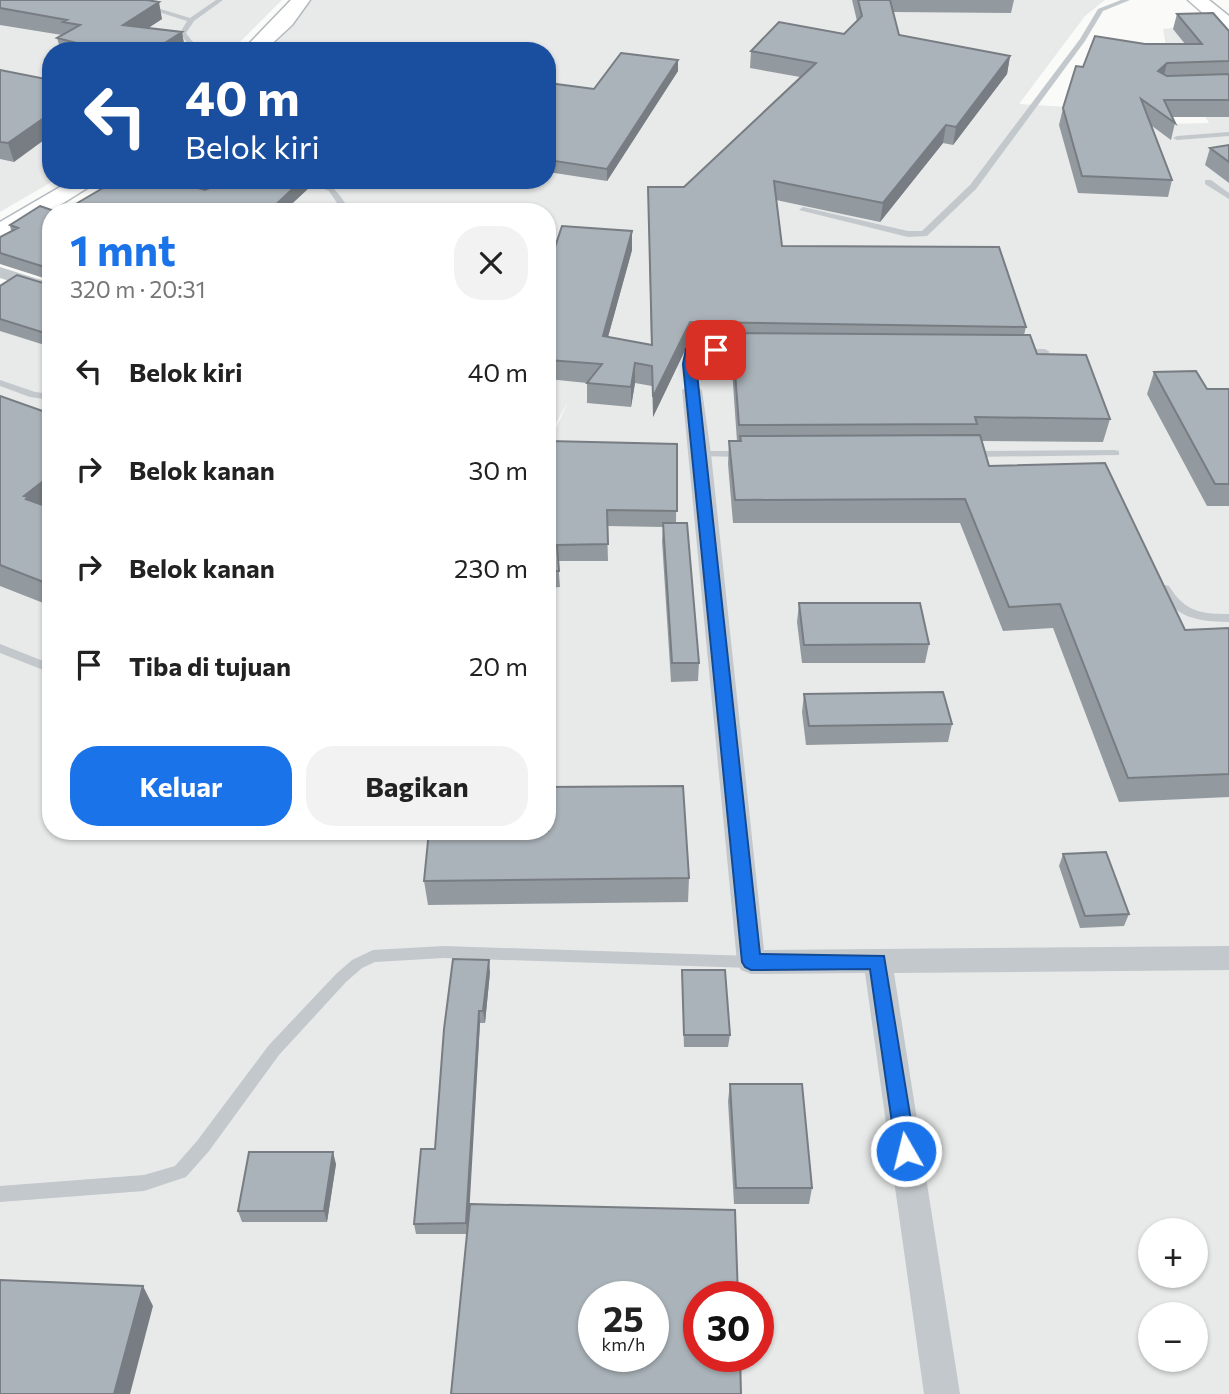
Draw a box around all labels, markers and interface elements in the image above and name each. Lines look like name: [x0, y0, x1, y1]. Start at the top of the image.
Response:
text: 40 m: [185, 66, 300, 126]
icon: left: [70, 70, 161, 161]
text: Belok kiri: [185, 126, 320, 166]
text: 1 mnt: [70, 223, 176, 275]
button: close: [454, 226, 528, 300]
text: 320 m · 20:31: [70, 275, 206, 303]
pin: [686, 320, 746, 380]
icon: arrive: [697, 331, 735, 369]
icon: left: [70, 352, 108, 390]
text: Belok kiri: [129, 356, 243, 387]
text: 40 m: [468, 356, 528, 387]
icon: right: [70, 450, 108, 488]
text: Belok kanan: [129, 454, 275, 485]
text: 30 m: [469, 454, 528, 485]
icon: right: [70, 548, 108, 586]
text: Belok kanan: [129, 552, 275, 583]
text: 230 m: [454, 552, 528, 583]
icon: arrive: [70, 646, 108, 684]
text: Tiba di tujuan: [129, 650, 291, 681]
text: 20 m: [469, 650, 528, 681]
button: Keluar: [70, 746, 292, 826]
button: Bagikan: [306, 746, 528, 826]
position arrow: [869, 1114, 943, 1188]
map controls: [1138, 1218, 1208, 1372]
button: +: [1138, 1218, 1208, 1288]
speed limit sign: 30: [683, 1281, 774, 1372]
text: 25: [603, 1296, 644, 1339]
button: −: [1138, 1302, 1208, 1372]
text: km/h: [602, 1333, 645, 1355]

